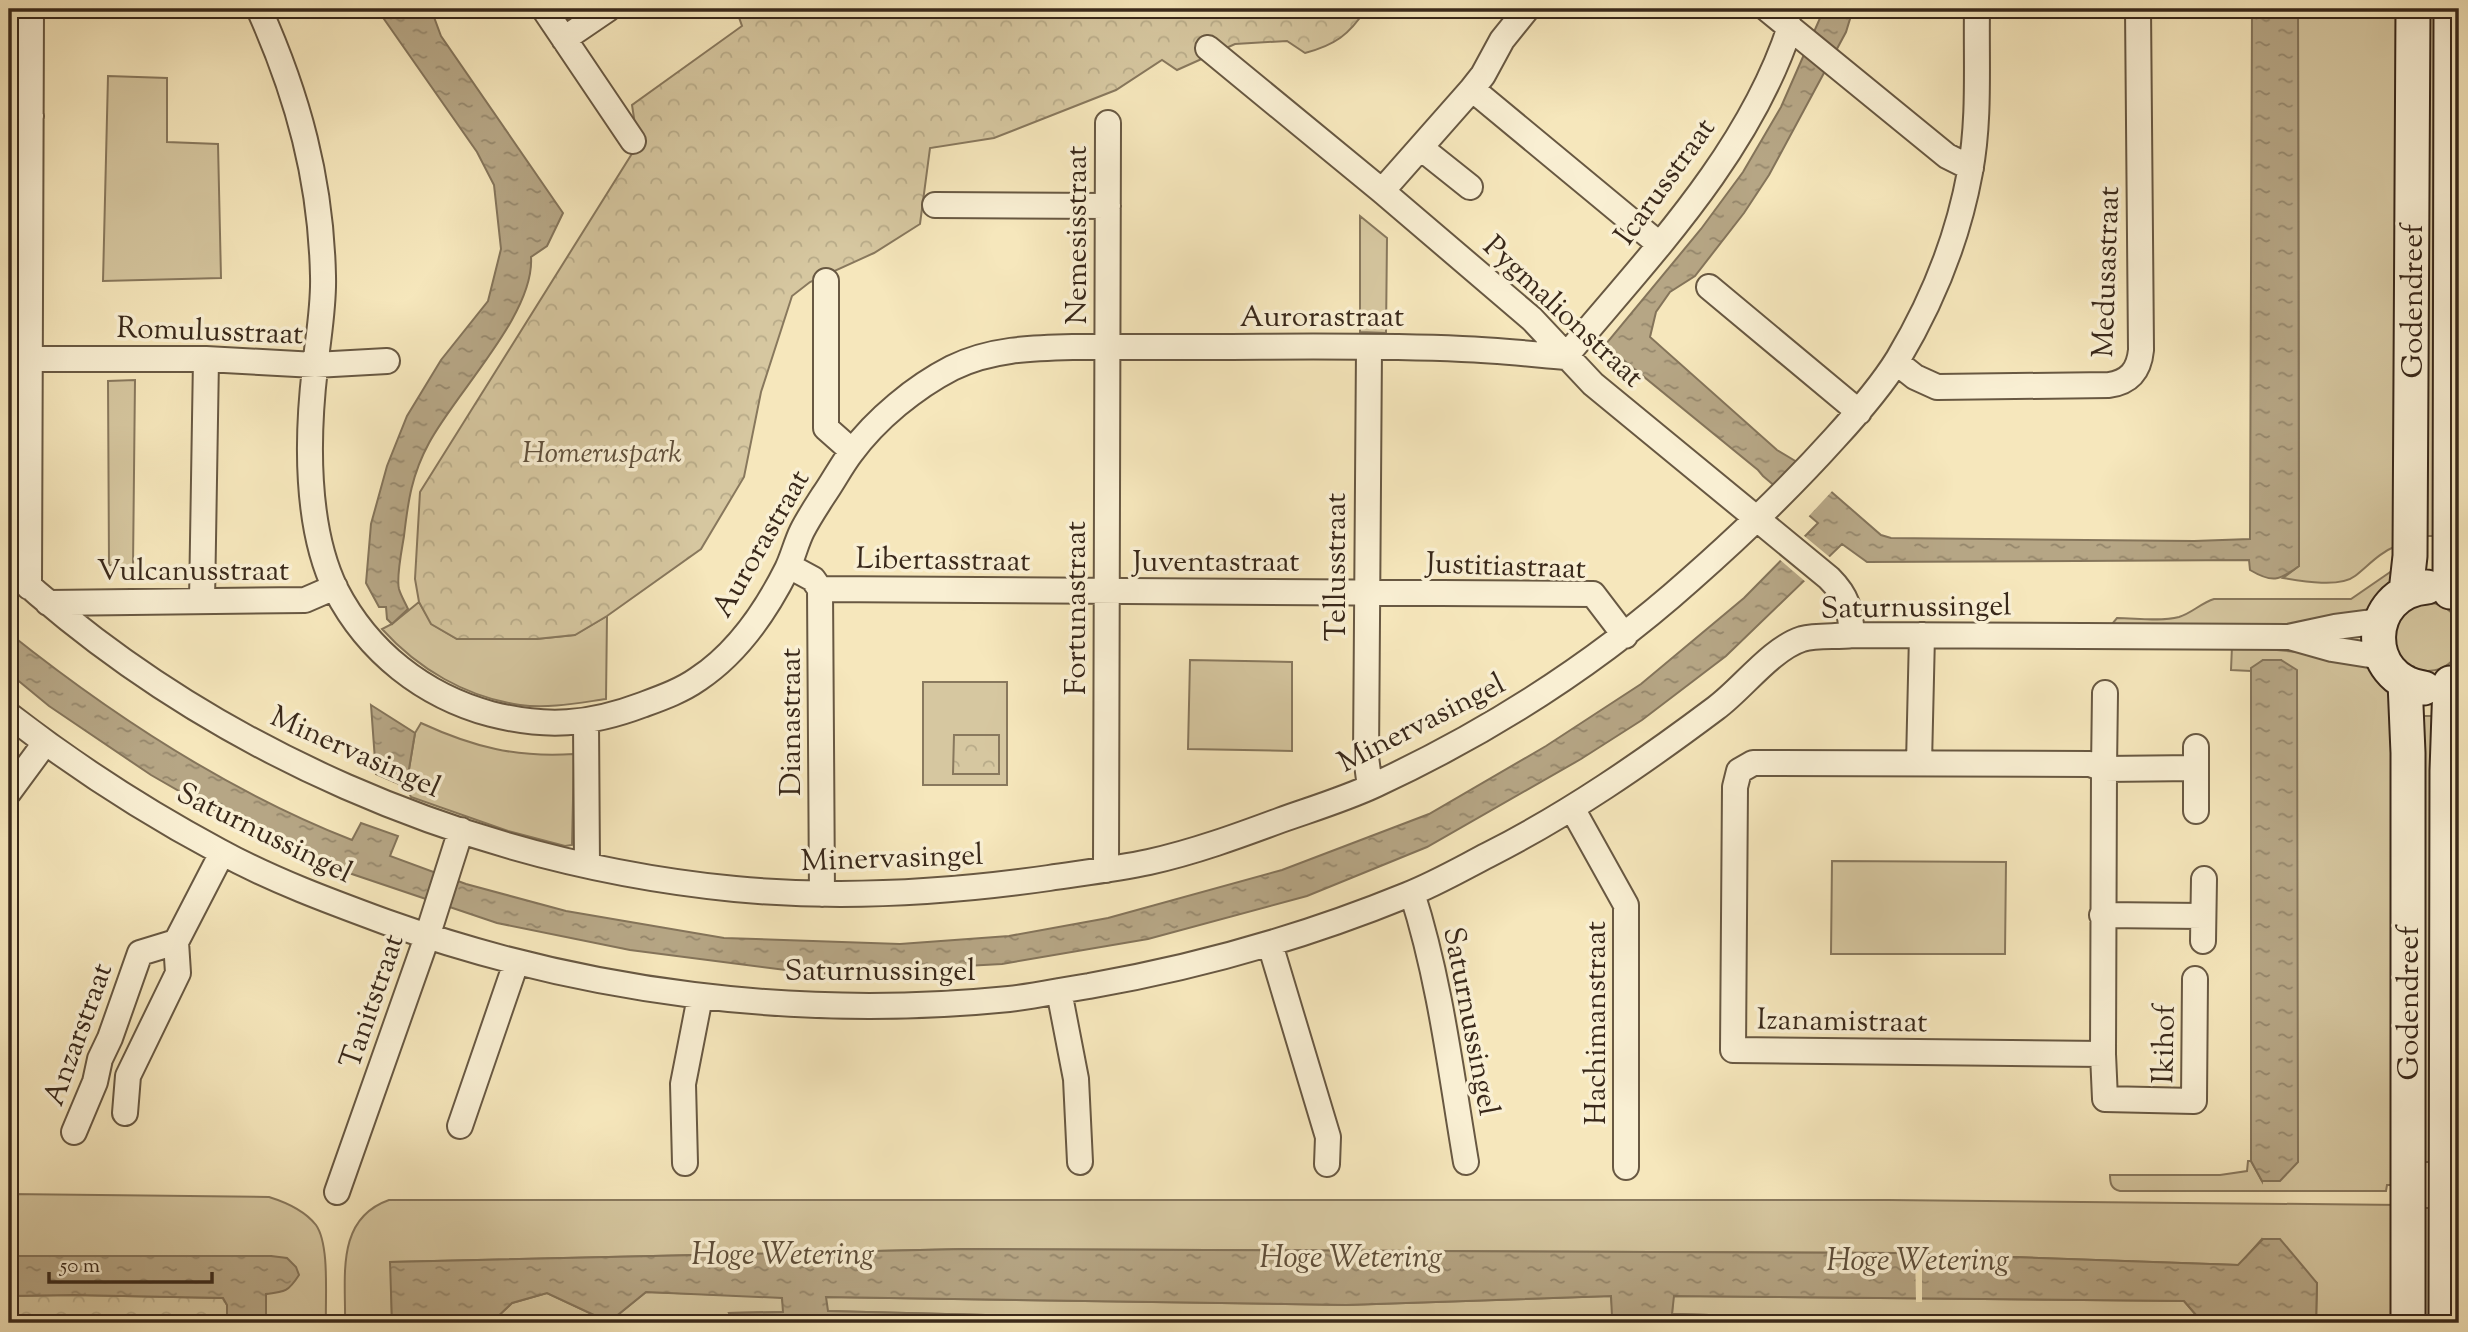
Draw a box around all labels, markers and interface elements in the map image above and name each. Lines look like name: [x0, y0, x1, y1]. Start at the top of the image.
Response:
street label: Icarusstraat: [1605, 110, 1727, 255]
street label: Nemesisstraat: [1057, 145, 1100, 325]
street label: Medusastraat: [2083, 186, 2132, 359]
street label: Godendreef: [2393, 222, 2436, 379]
street label: Pygmalionstraat: [1472, 227, 1652, 399]
street label: Aurorastraat: [1240, 297, 1404, 340]
street label: Romulusstraat: [116, 308, 304, 357]
park label: Homeruspark: [522, 433, 682, 476]
street label: Aurorastraat: [702, 462, 822, 626]
street label: Tellusstraat: [1316, 493, 1359, 641]
street label: Fortunastraat: [1056, 521, 1099, 695]
street label: Libertasstraat: [855, 538, 1031, 585]
street label: Juventastraat: [1130, 542, 1300, 585]
street label: Justitiastraat: [1423, 543, 1587, 592]
street label: Vulcanusstraat: [97, 551, 289, 594]
street label: Saturnussingel: [1820, 585, 2012, 632]
street label: Dianastraat: [771, 648, 814, 796]
street label: Minervasingel: [1331, 664, 1513, 785]
street label: Minervasingel: [263, 696, 447, 810]
street label: Saturnussingel: [169, 773, 359, 895]
street label: Minervasingel: [800, 835, 984, 884]
street label: Hachimanstraat: [1576, 921, 1619, 1125]
street label: Saturnussingel: [1430, 924, 1509, 1119]
street label: Godendreef: [2389, 924, 2432, 1081]
street label: Tanitstraat: [330, 929, 416, 1075]
street label: Saturnussingel: [784, 951, 976, 994]
street label: Anzarstraat: [34, 957, 125, 1112]
street label: Izanamistraat: [1756, 1000, 1928, 1045]
street label: Ikihof: [2143, 1002, 2188, 1084]
water label: Hoge Wetering: [691, 1233, 875, 1279]
water label: Hoge Wetering: [1259, 1236, 1443, 1282]
water label: Hoge Wetering: [1826, 1239, 2010, 1285]
scale bar: [49, 1241, 212, 1285]
text: 50 m: [59, 1252, 100, 1282]

